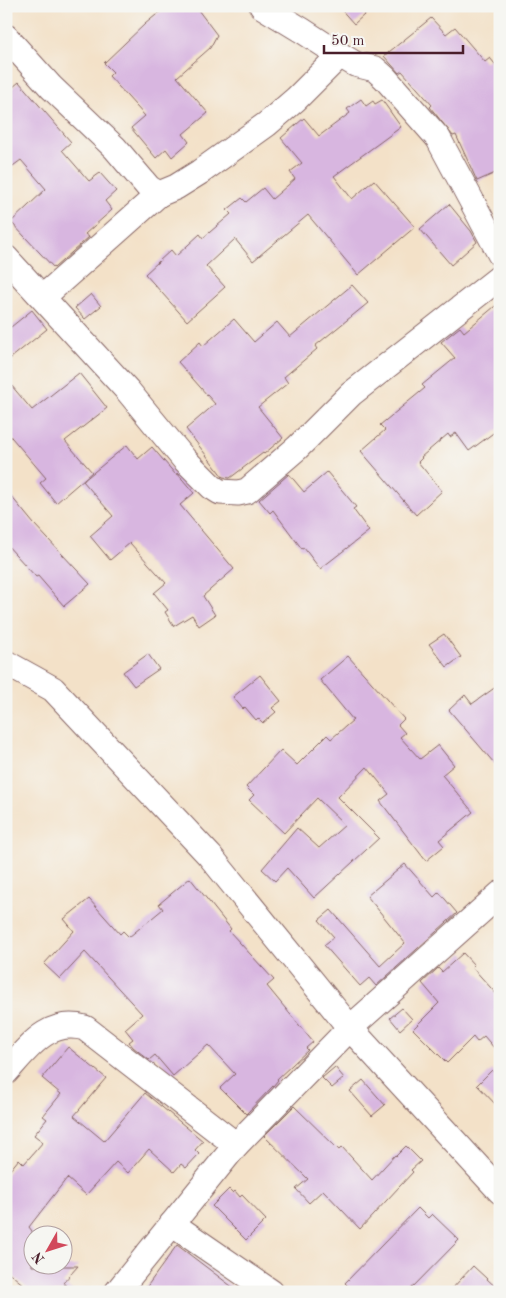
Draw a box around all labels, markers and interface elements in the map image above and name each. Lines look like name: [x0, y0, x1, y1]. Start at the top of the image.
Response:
scale bar: [324, 22, 462, 54]
text: 50 m: [331, 34, 365, 49]
north arrow: [22, 1226, 72, 1276]
text: N: [30, 1249, 47, 1266]

